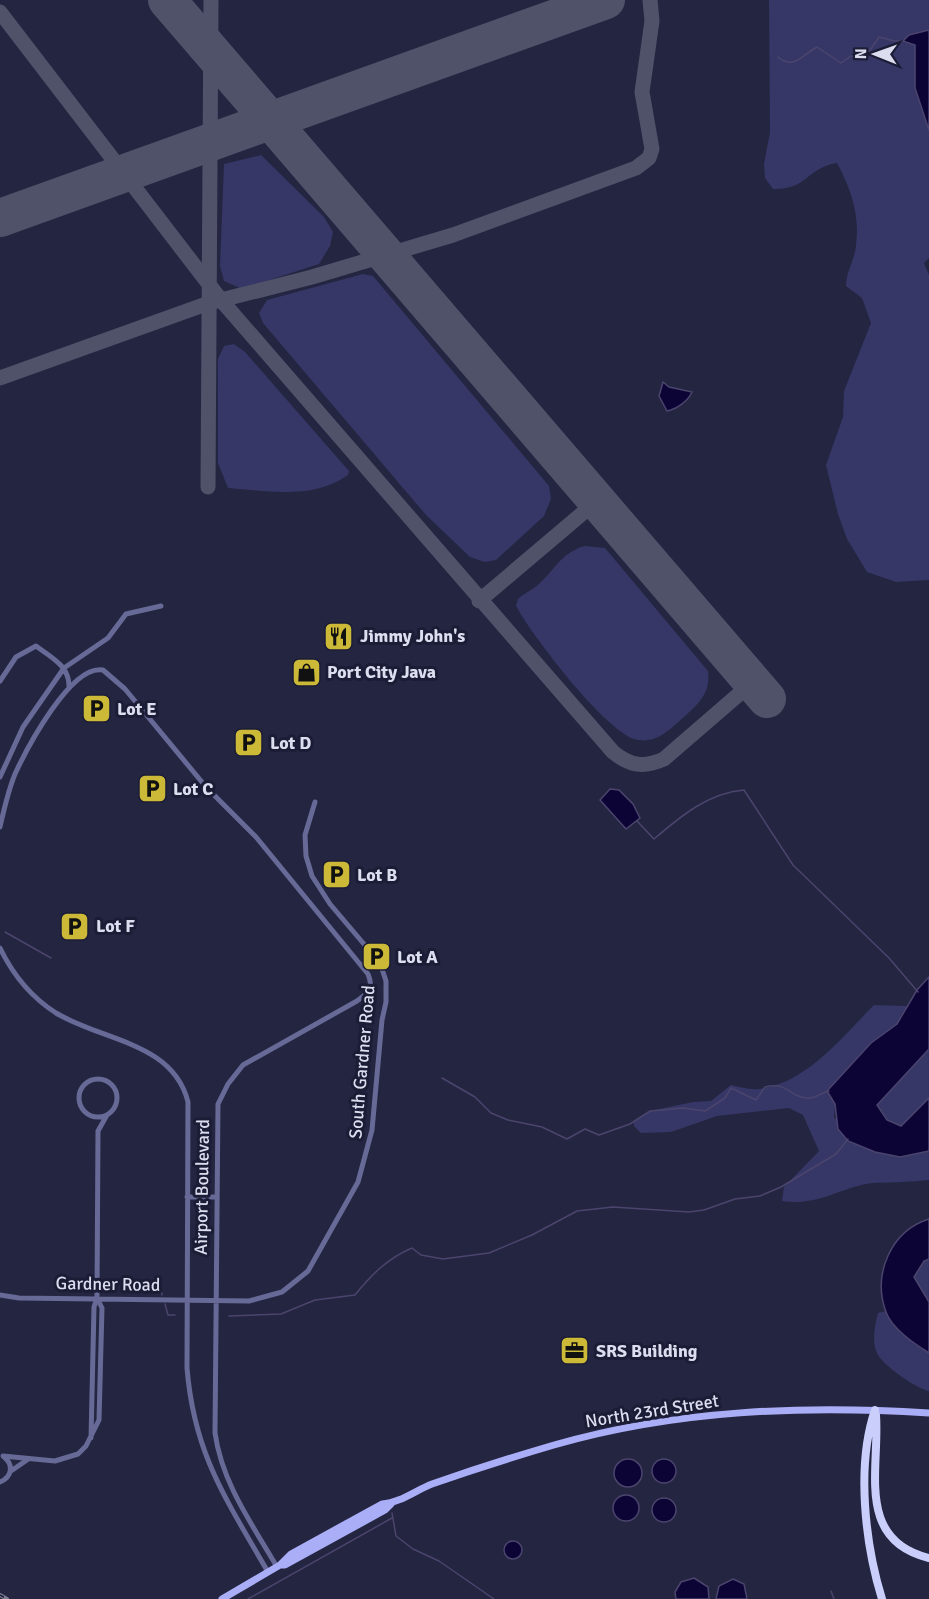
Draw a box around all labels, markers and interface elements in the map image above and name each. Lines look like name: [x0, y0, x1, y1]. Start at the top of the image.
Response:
north arrow: [845, 24, 905, 84]
text: N: [851, 48, 871, 59]
restaurant icon: Jimmy John's: [323, 620, 355, 652]
place label: Jimmy John's: [360, 625, 465, 647]
shop icon: Port City Java: [290, 656, 322, 688]
place label: Port City Java: [327, 661, 436, 683]
parking icon: Lot E: [80, 693, 112, 725]
place label: Lot E: [117, 698, 157, 720]
parking icon: Lot D: [233, 727, 265, 759]
place label: Lot D: [270, 732, 311, 754]
parking icon: Lot C: [136, 773, 168, 805]
place label: Lot C: [173, 778, 213, 800]
parking icon: Lot B: [320, 859, 352, 891]
place label: Lot B: [357, 864, 397, 886]
parking icon: Lot F: [59, 910, 91, 942]
place label: Lot F: [96, 915, 135, 937]
parking icon: Lot A: [360, 941, 392, 973]
place label: Lot A: [397, 946, 438, 968]
street label: South Gardner Road: [344, 984, 380, 1140]
street label: Airport Boulevard: [190, 1119, 214, 1255]
street label: Gardner Road: [55, 1272, 161, 1296]
office icon: SRS Building: [559, 1335, 591, 1367]
place label: SRS Building: [596, 1340, 698, 1362]
street label: North 23rd Street: [584, 1390, 720, 1432]

